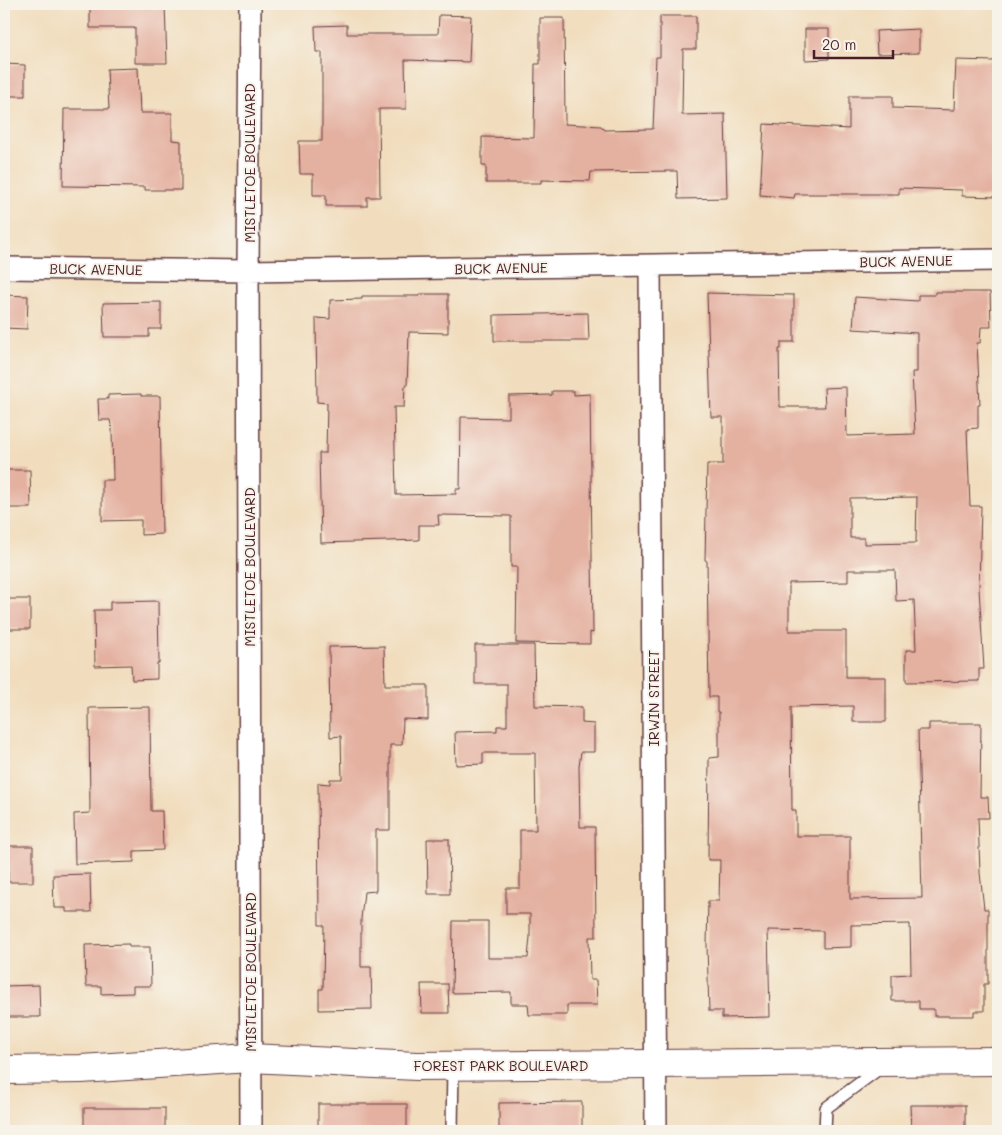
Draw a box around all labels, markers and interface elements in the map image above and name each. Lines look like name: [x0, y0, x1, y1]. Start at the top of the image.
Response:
scale bar: [814, 28, 893, 60]
text: 20 m: [822, 34, 856, 54]
street label: MISTLETOE BOULEVARD: [240, 83, 259, 243]
street label: BUCK AVENUE: [859, 251, 953, 271]
street label: BUCK AVENUE: [454, 258, 548, 278]
street label: BUCK AVENUE: [49, 259, 143, 279]
street label: MISTLETOE BOULEVARD: [240, 487, 259, 647]
street label: IRWIN STREET: [644, 649, 663, 746]
street label: MISTLETOE BOULEVARD: [241, 892, 260, 1052]
street label: FOREST PARK BOULEVARD: [414, 1056, 588, 1075]

